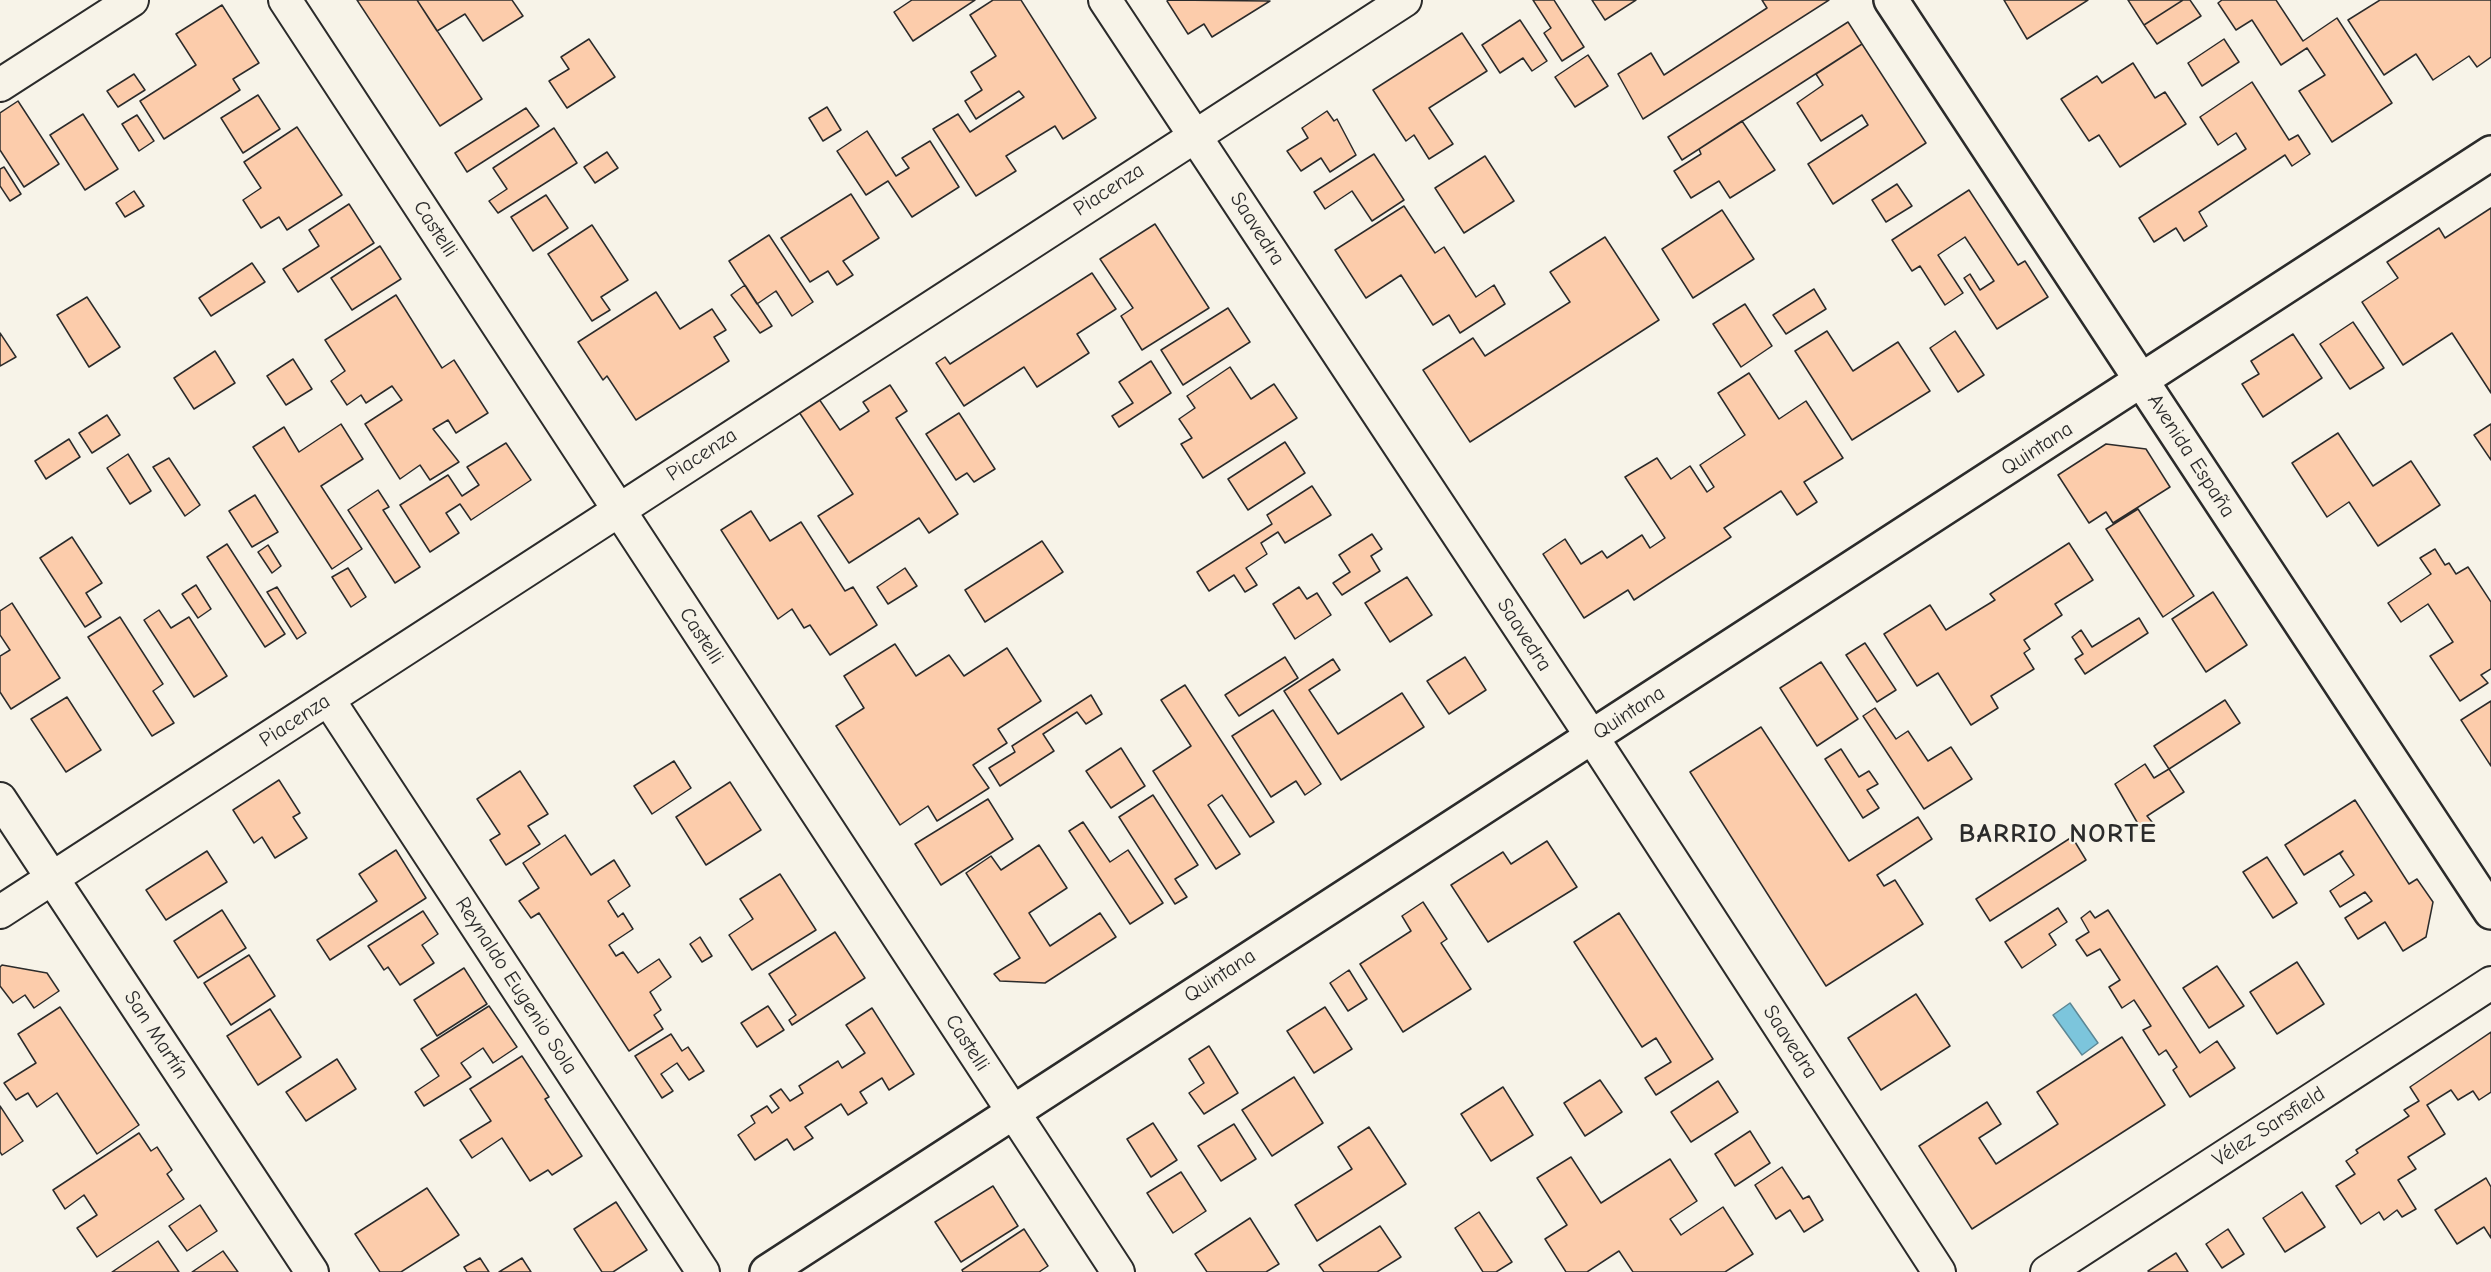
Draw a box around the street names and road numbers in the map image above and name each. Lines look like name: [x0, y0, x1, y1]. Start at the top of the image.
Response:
street label: Piacenza: [1069, 158, 1149, 222]
street label: Saavedra: [1224, 188, 1290, 270]
street label: Castelli: [407, 196, 463, 262]
street label: Avenida España: [2142, 389, 2240, 523]
street label: Quintana: [1996, 416, 2078, 482]
street label: Piacenza: [662, 423, 742, 487]
street label: Saavedra: [1491, 594, 1557, 676]
street label: Castelli: [673, 603, 729, 669]
street label: Quintana: [1588, 680, 1670, 746]
street label: Piacenza: [255, 689, 335, 753]
street label: Reynaldo Eugenio Sola: [449, 893, 583, 1079]
street label: Quintana: [1179, 943, 1261, 1009]
street label: San Martín: [118, 986, 194, 1084]
street label: Saavedra: [1757, 1001, 1823, 1083]
street label: Castelli: [939, 1010, 995, 1076]
street label: Vélez Sarsfield: [2208, 1081, 2330, 1173]

